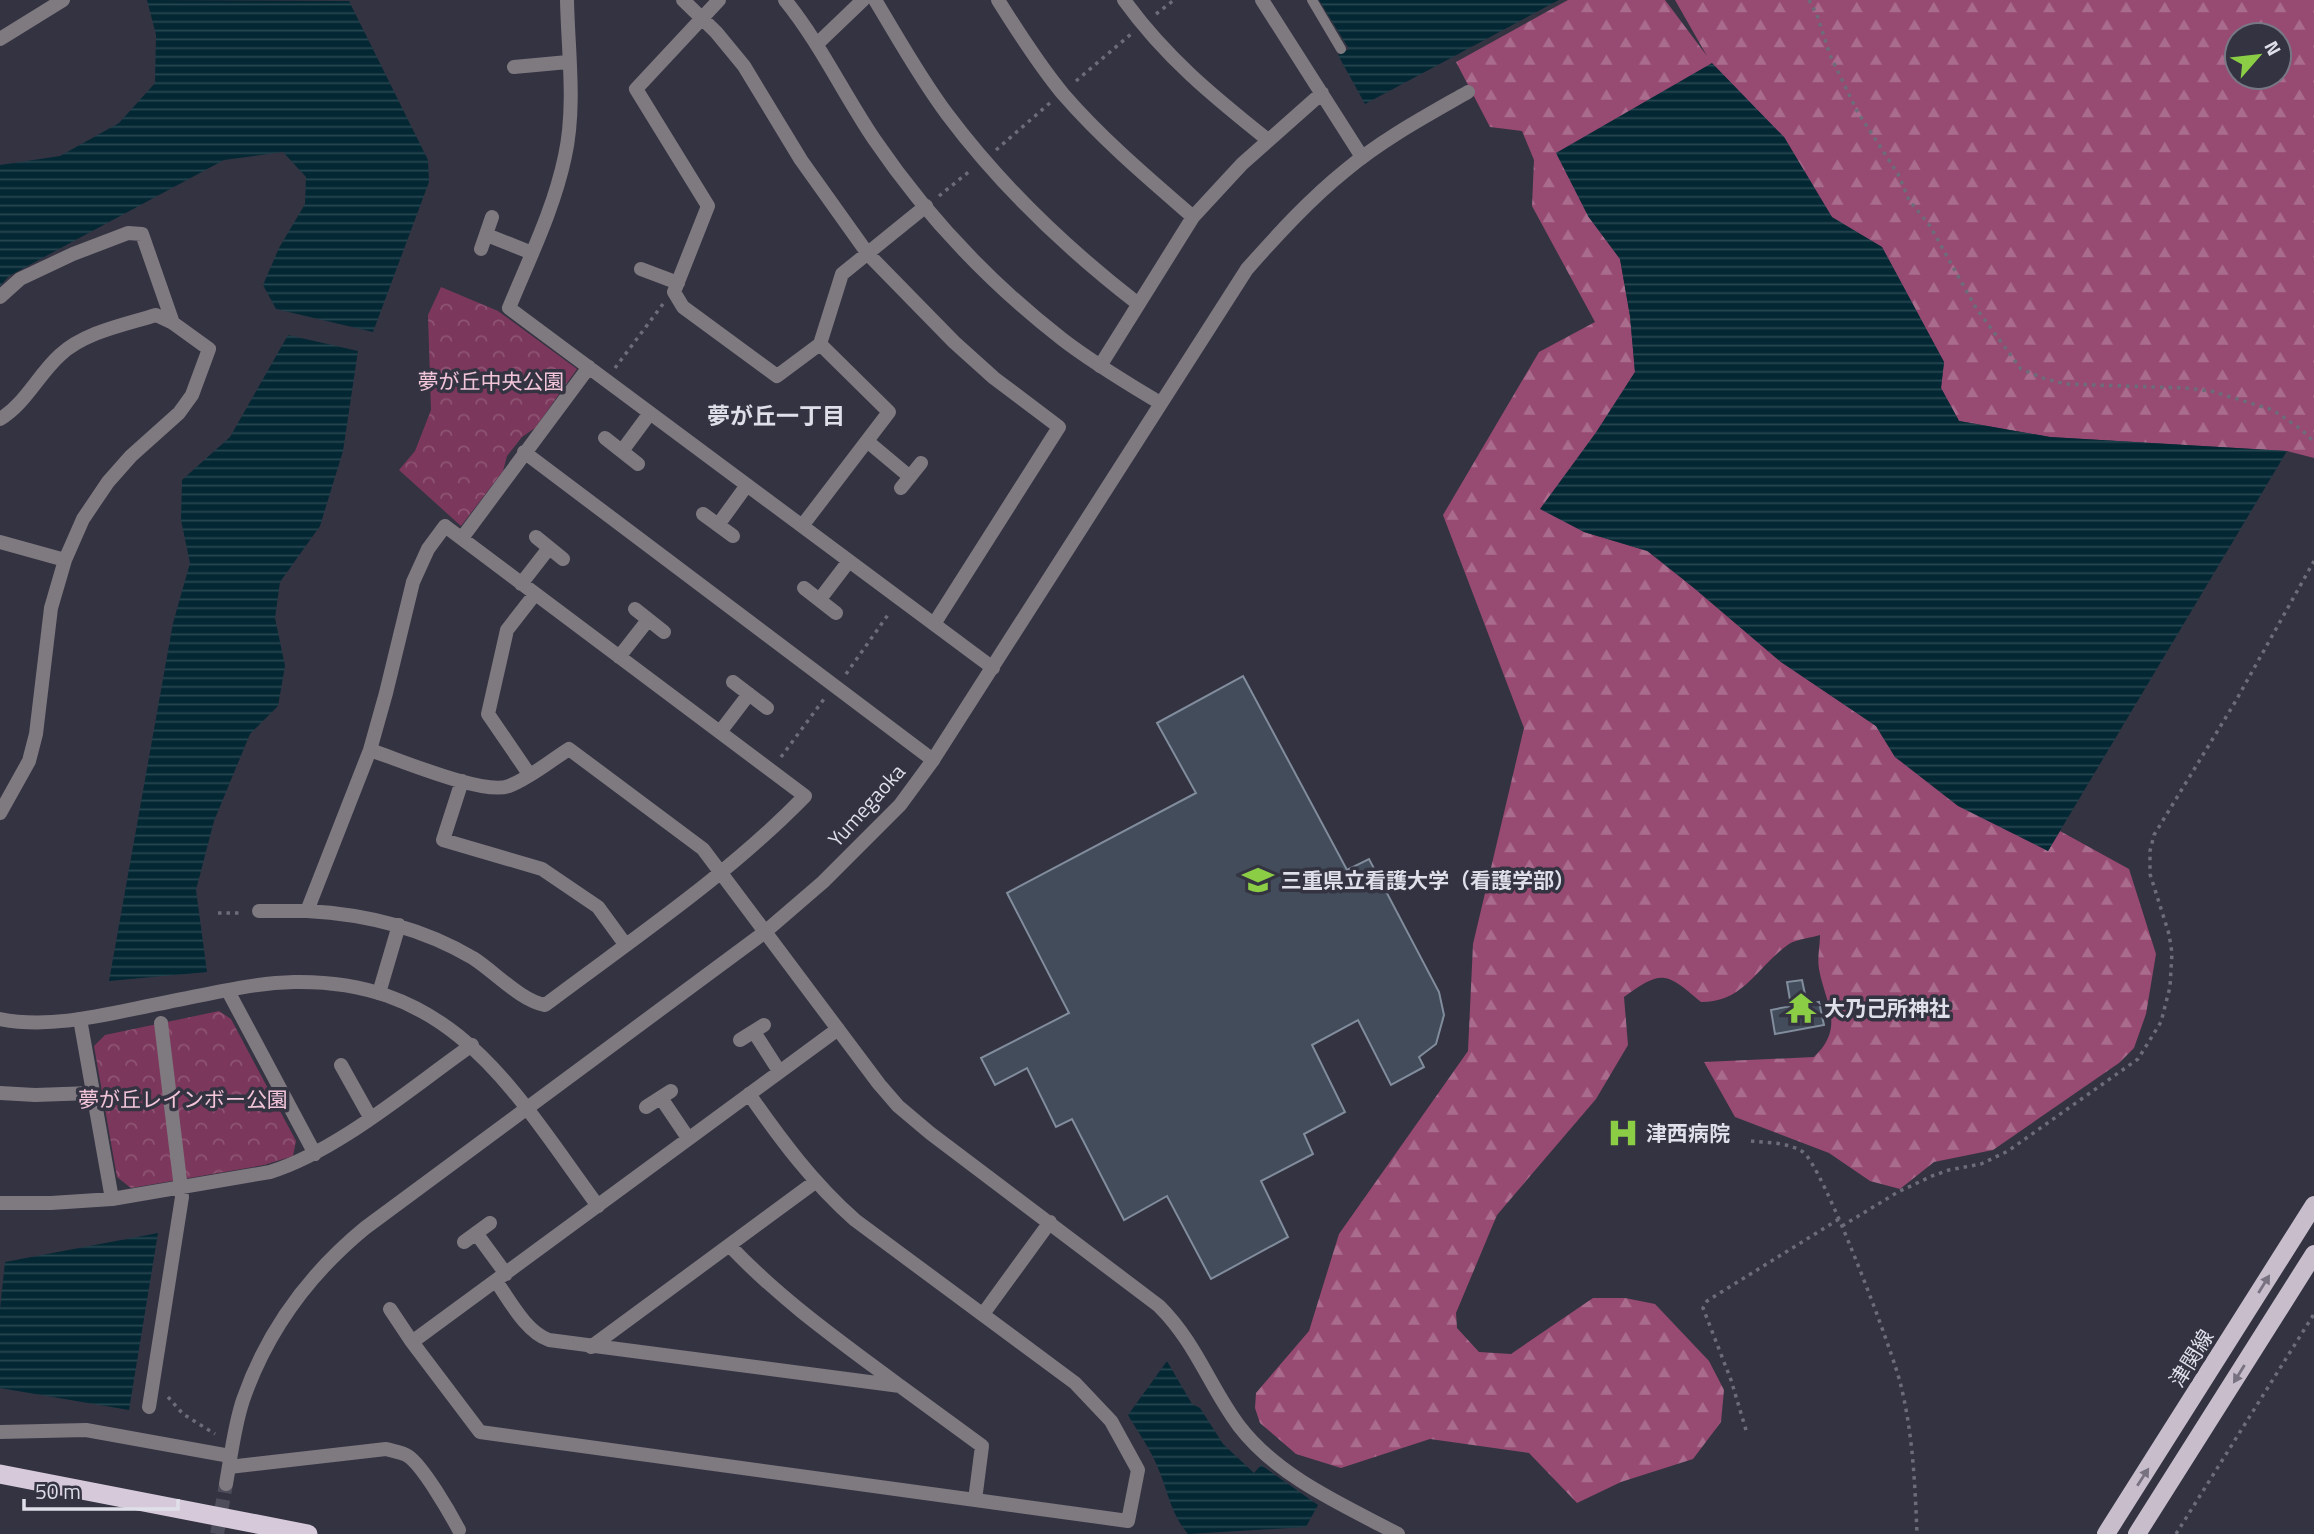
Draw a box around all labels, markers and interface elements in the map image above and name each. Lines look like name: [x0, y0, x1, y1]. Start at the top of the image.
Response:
north arrow: [2223, 21, 2293, 91]
text: N: [2258, 35, 2289, 60]
park label: 夢が丘中央公園: [418, 365, 565, 397]
district label: 夢が丘一丁目: [707, 398, 845, 433]
street label: Yumegaoka: [820, 756, 912, 854]
school or university icon: 三重県立看護大学（看護学部）: [1241, 863, 1275, 897]
place label: 三重県立看護大学（看護学部）: [1281, 864, 1575, 896]
temple icon: 大乃己所神社: [1784, 991, 1818, 1025]
place label: 大乃己所神社: [1824, 992, 1950, 1024]
park label: 夢が丘レインボー公園: [78, 1083, 288, 1115]
hospital icon: 津西病院: [1606, 1116, 1640, 1150]
place label: 津西病院: [1646, 1117, 1730, 1149]
one-way arrow: [2258, 1275, 2271, 1294]
street label: 津関線: [2161, 1323, 2221, 1393]
one-way arrow: [2232, 1364, 2245, 1383]
one-way arrow: [2136, 1467, 2149, 1486]
scale bar: [24, 1468, 178, 1512]
text: 50 m: [35, 1475, 81, 1507]

